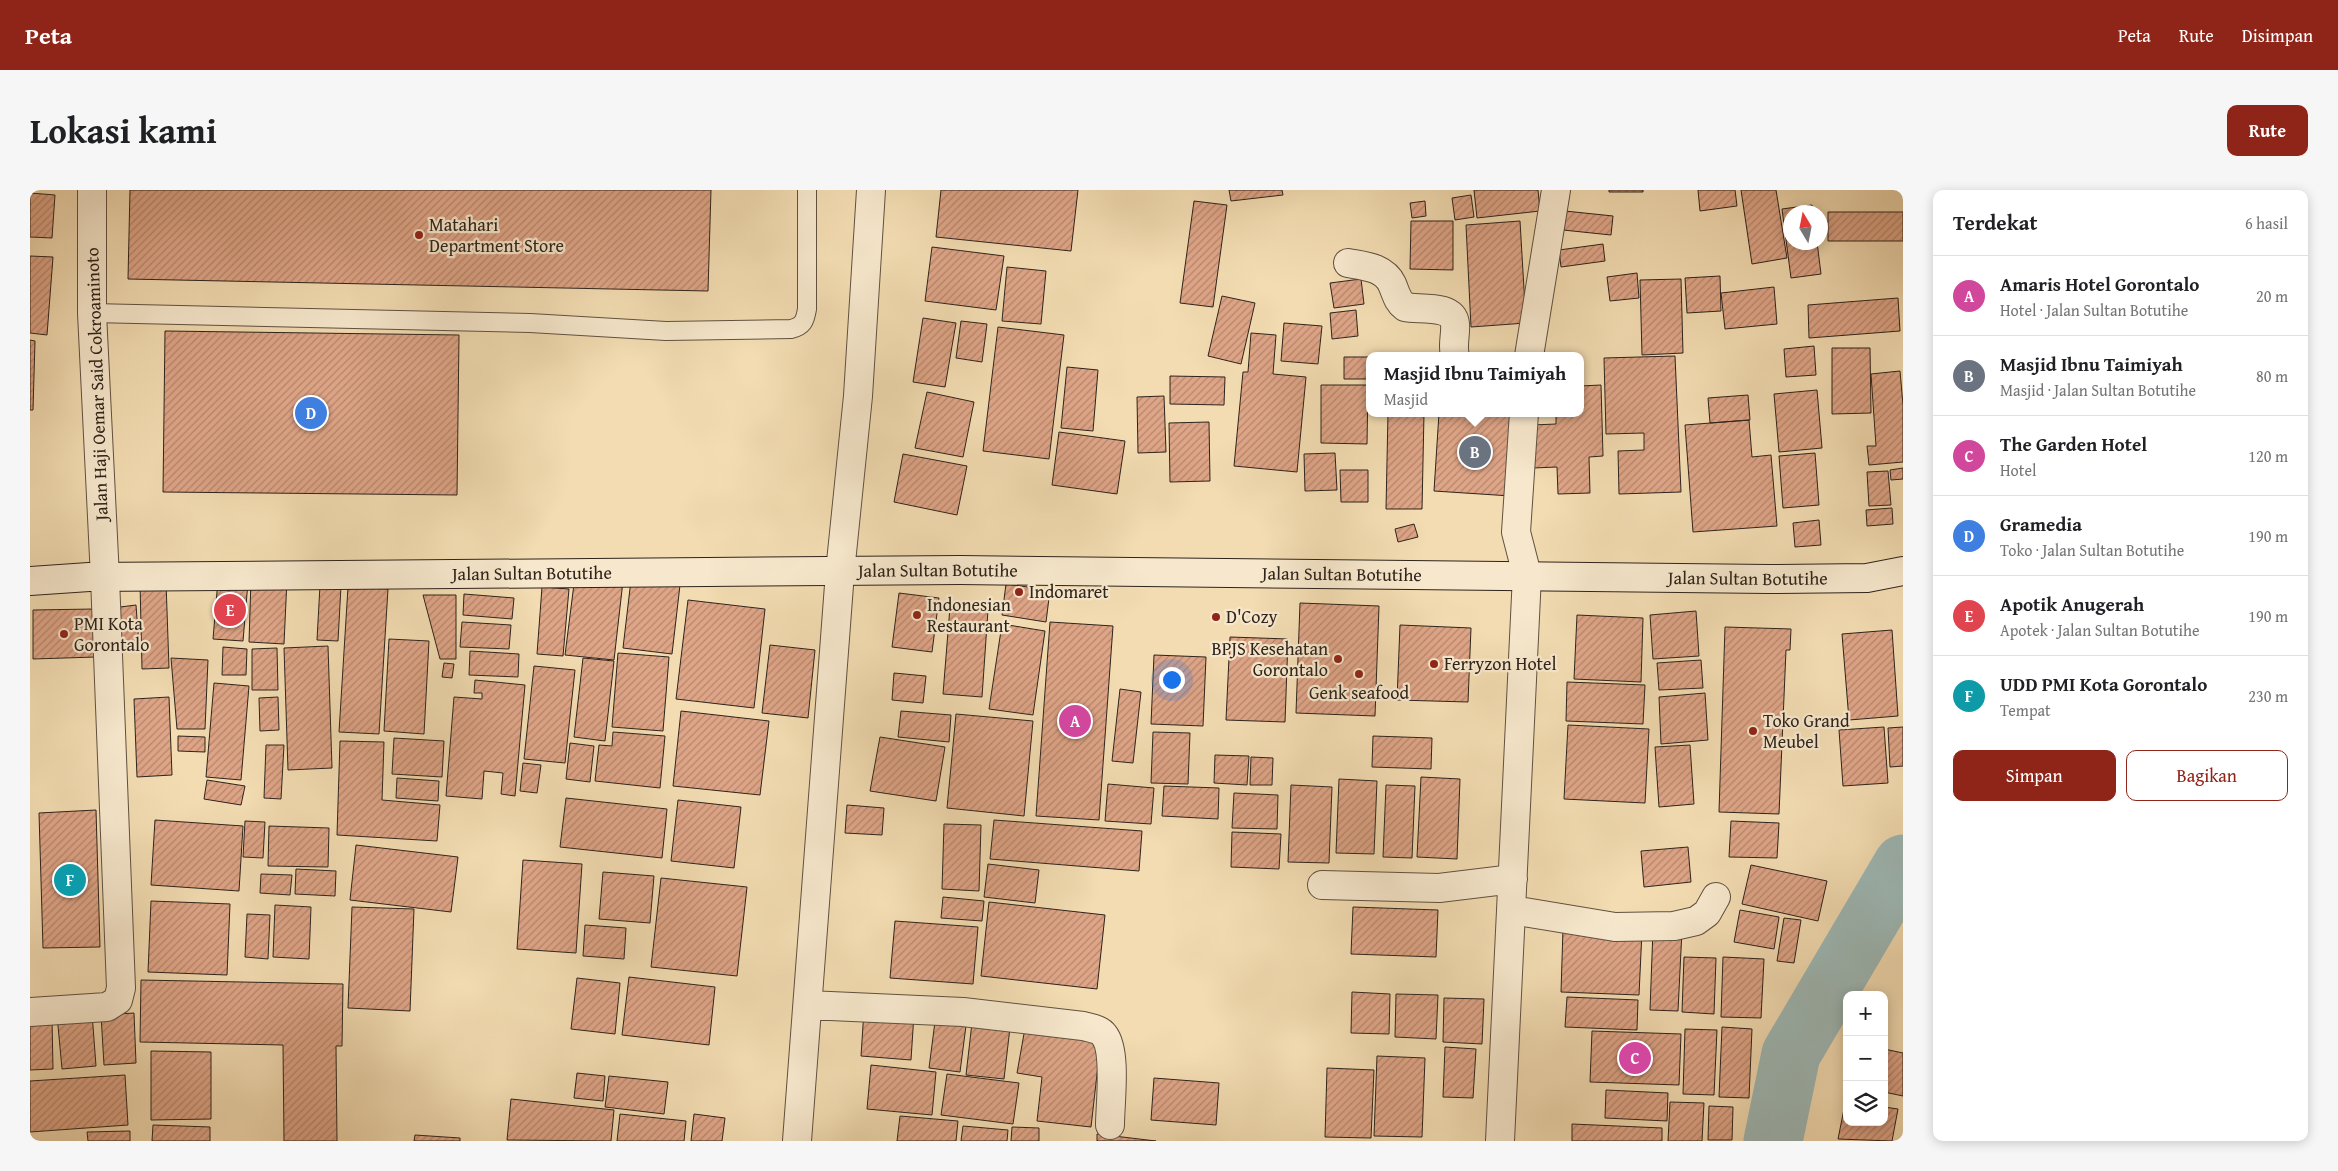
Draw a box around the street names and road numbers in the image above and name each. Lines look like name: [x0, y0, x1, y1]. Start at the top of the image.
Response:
street label: Jalan Haji Oemar Said Cokroaminoto: [78, 247, 115, 523]
street label: Jalan Sultan Botutihe: [856, 556, 1018, 584]
street label: Jalan Sultan Botutihe: [450, 559, 612, 587]
street label: Jalan Sultan Botutihe: [1260, 559, 1422, 588]
street label: Jalan Sultan Botutihe: [1666, 564, 1828, 592]

